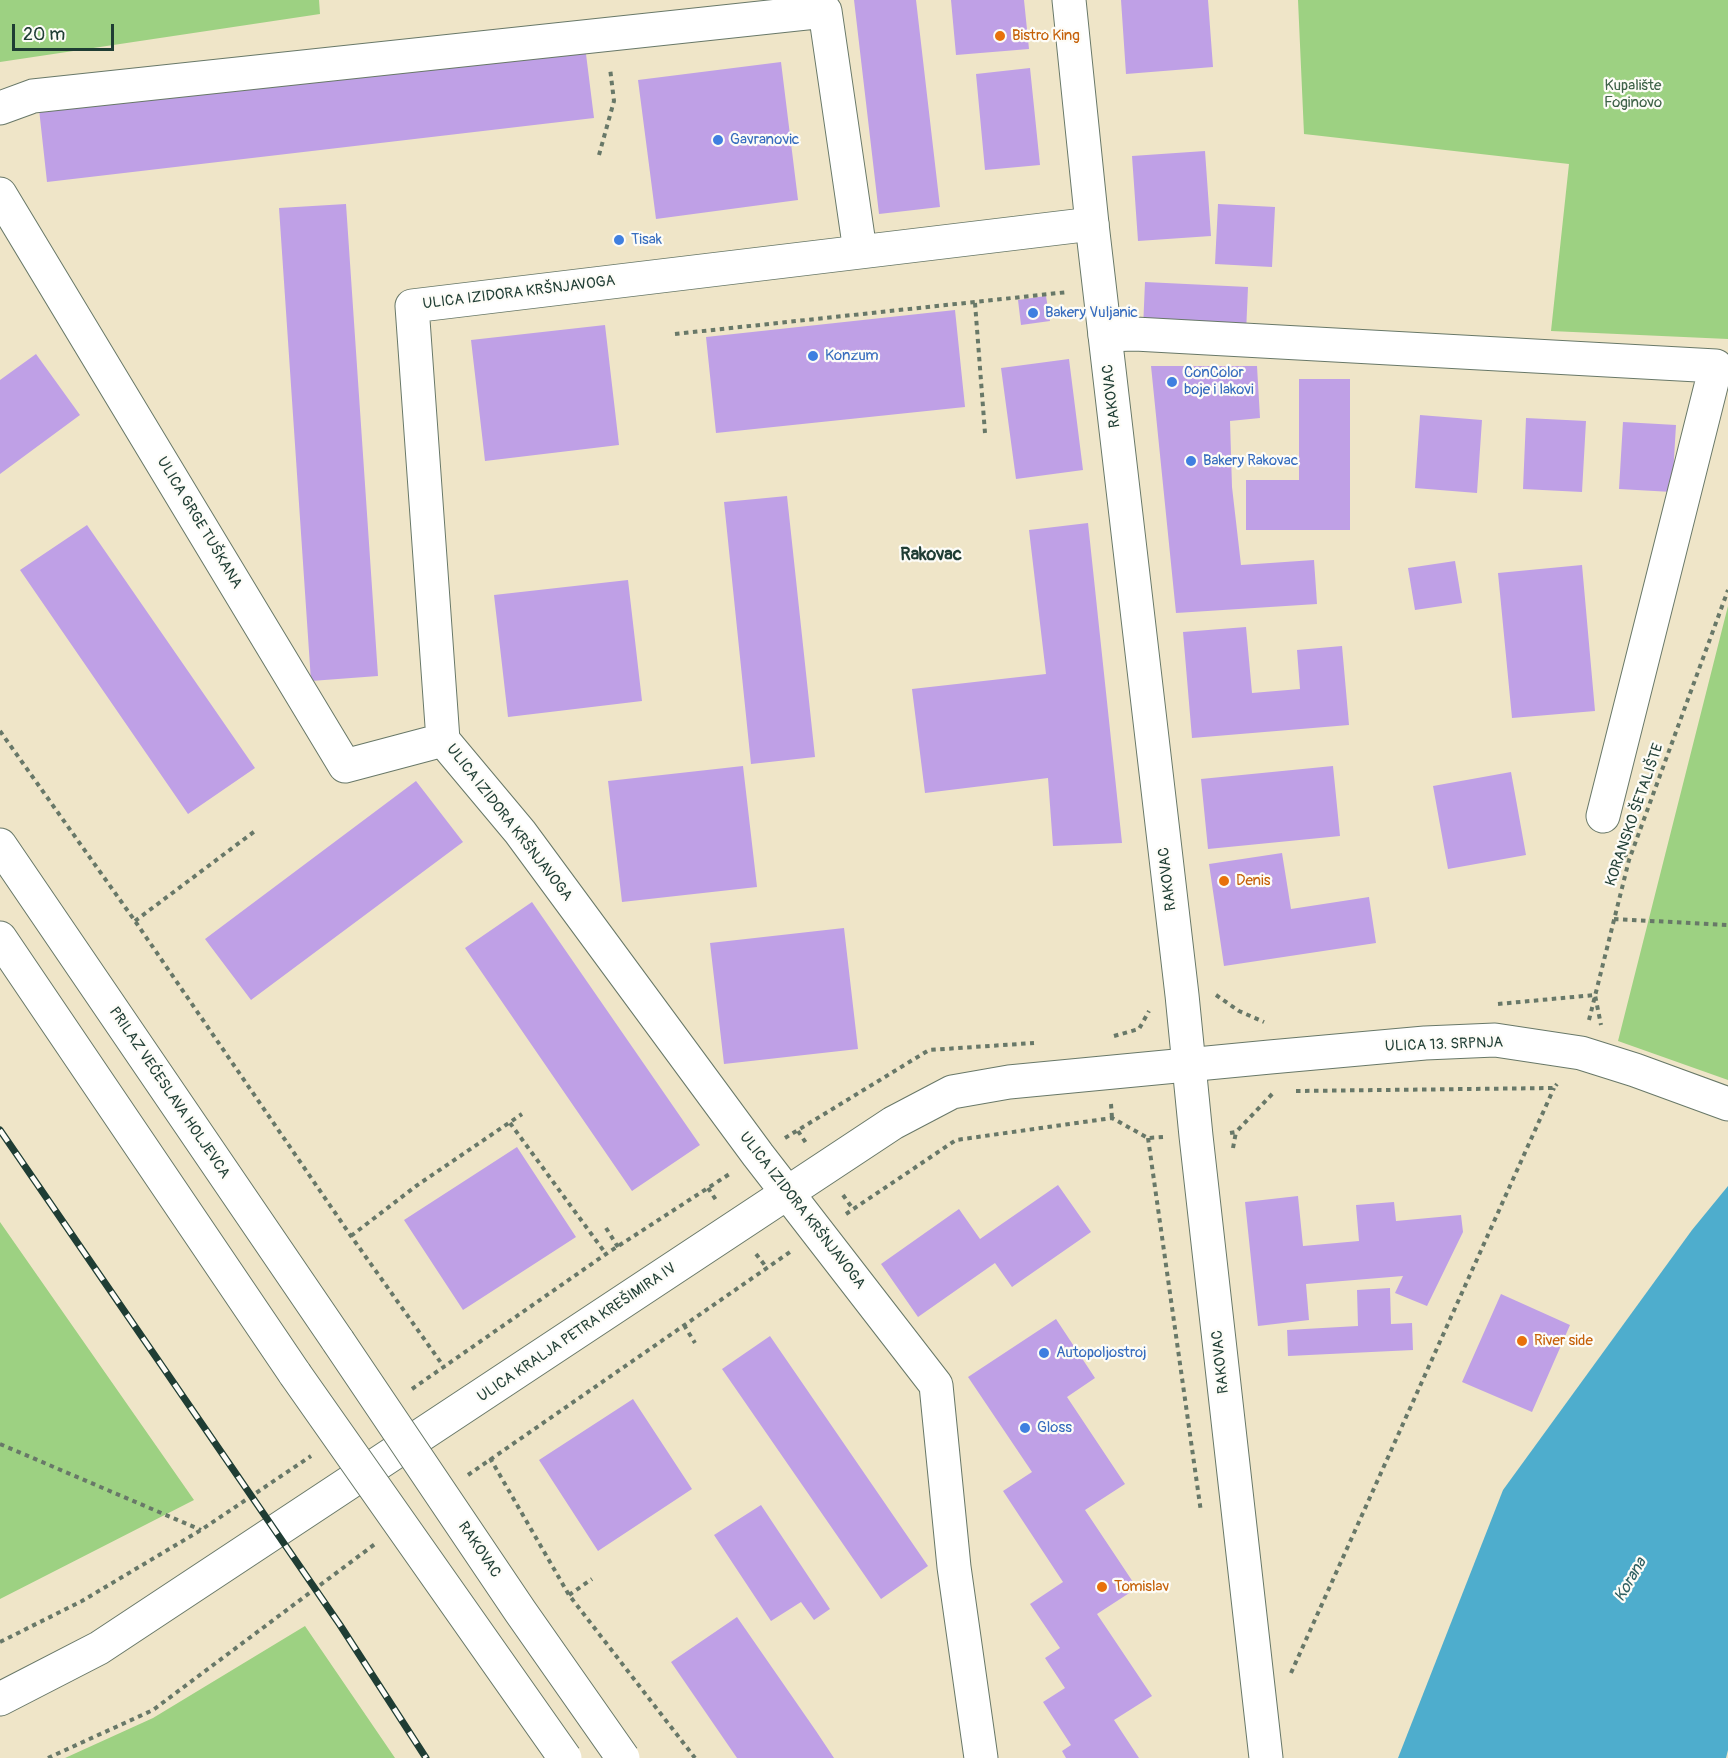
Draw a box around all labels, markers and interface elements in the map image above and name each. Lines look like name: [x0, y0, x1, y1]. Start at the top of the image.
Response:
scale bar: [15, 12, 117, 50]
text: 20 m: [23, 23, 65, 46]
place label: Bistro King: [1012, 27, 1080, 45]
marker: Bistro King: [993, 29, 1007, 43]
park label: Kupalište Foginovo: [1604, 77, 1662, 112]
place label: Gavranovic: [730, 131, 799, 149]
marker: Gavranovic: [711, 133, 725, 147]
place label: Tisak: [631, 231, 662, 249]
marker: Tisak: [612, 233, 626, 247]
street label: ULICA IZIDORA KRŠNJAVOGA: [422, 272, 616, 314]
place label: Bakery Vuljanic: [1045, 304, 1138, 322]
marker: Bakery Vuljanic: [1026, 306, 1040, 320]
place label: Konzum: [825, 347, 879, 365]
marker: Konzum: [806, 349, 820, 363]
street label: RAKOVAC: [1099, 363, 1125, 429]
place label: ConColor boje i lakovi: [1184, 364, 1254, 399]
marker: ConColor boje i lakovi: [1165, 375, 1179, 389]
place label: Bakery Rakovac: [1203, 452, 1298, 470]
street label: ULICA GRGE TUŠKANA: [153, 454, 245, 592]
marker: Bakery Rakovac: [1184, 454, 1198, 468]
district label: Rakovac: [900, 544, 962, 566]
street label: ULICA IZIDORA KRŠNJAVOGA: [442, 741, 576, 905]
street label: KORANSKO ŠETALIŠTE: [1602, 741, 1668, 889]
street label: RAKOVAC: [1155, 846, 1181, 912]
place label: Denis: [1236, 872, 1270, 890]
marker: Denis: [1217, 874, 1231, 888]
street label: PRILAZ VEĆESLAVA HOLJEVCA: [105, 1004, 233, 1182]
street label: ULICA 13. SRPNJA: [1385, 1034, 1503, 1056]
street label: ULICA IZIDORA KRŠNJAVOGA: [735, 1129, 869, 1293]
street label: ULICA KRALJA PETRA KREŠIMIRA IV: [474, 1260, 680, 1406]
street label: RAKOVAC: [1209, 1329, 1233, 1395]
place label: River side: [1534, 1332, 1593, 1350]
marker: River side: [1515, 1334, 1529, 1348]
place label: Autopoljostroj: [1056, 1344, 1146, 1362]
marker: Autopoljostroj: [1037, 1346, 1051, 1360]
place label: Gloss: [1037, 1419, 1072, 1437]
marker: Gloss: [1018, 1421, 1032, 1435]
street label: RAKOVAC: [454, 1519, 504, 1581]
water label: Korana: [1611, 1555, 1651, 1605]
place label: Tomislav: [1114, 1578, 1169, 1596]
marker: Tomislav: [1095, 1580, 1109, 1594]

